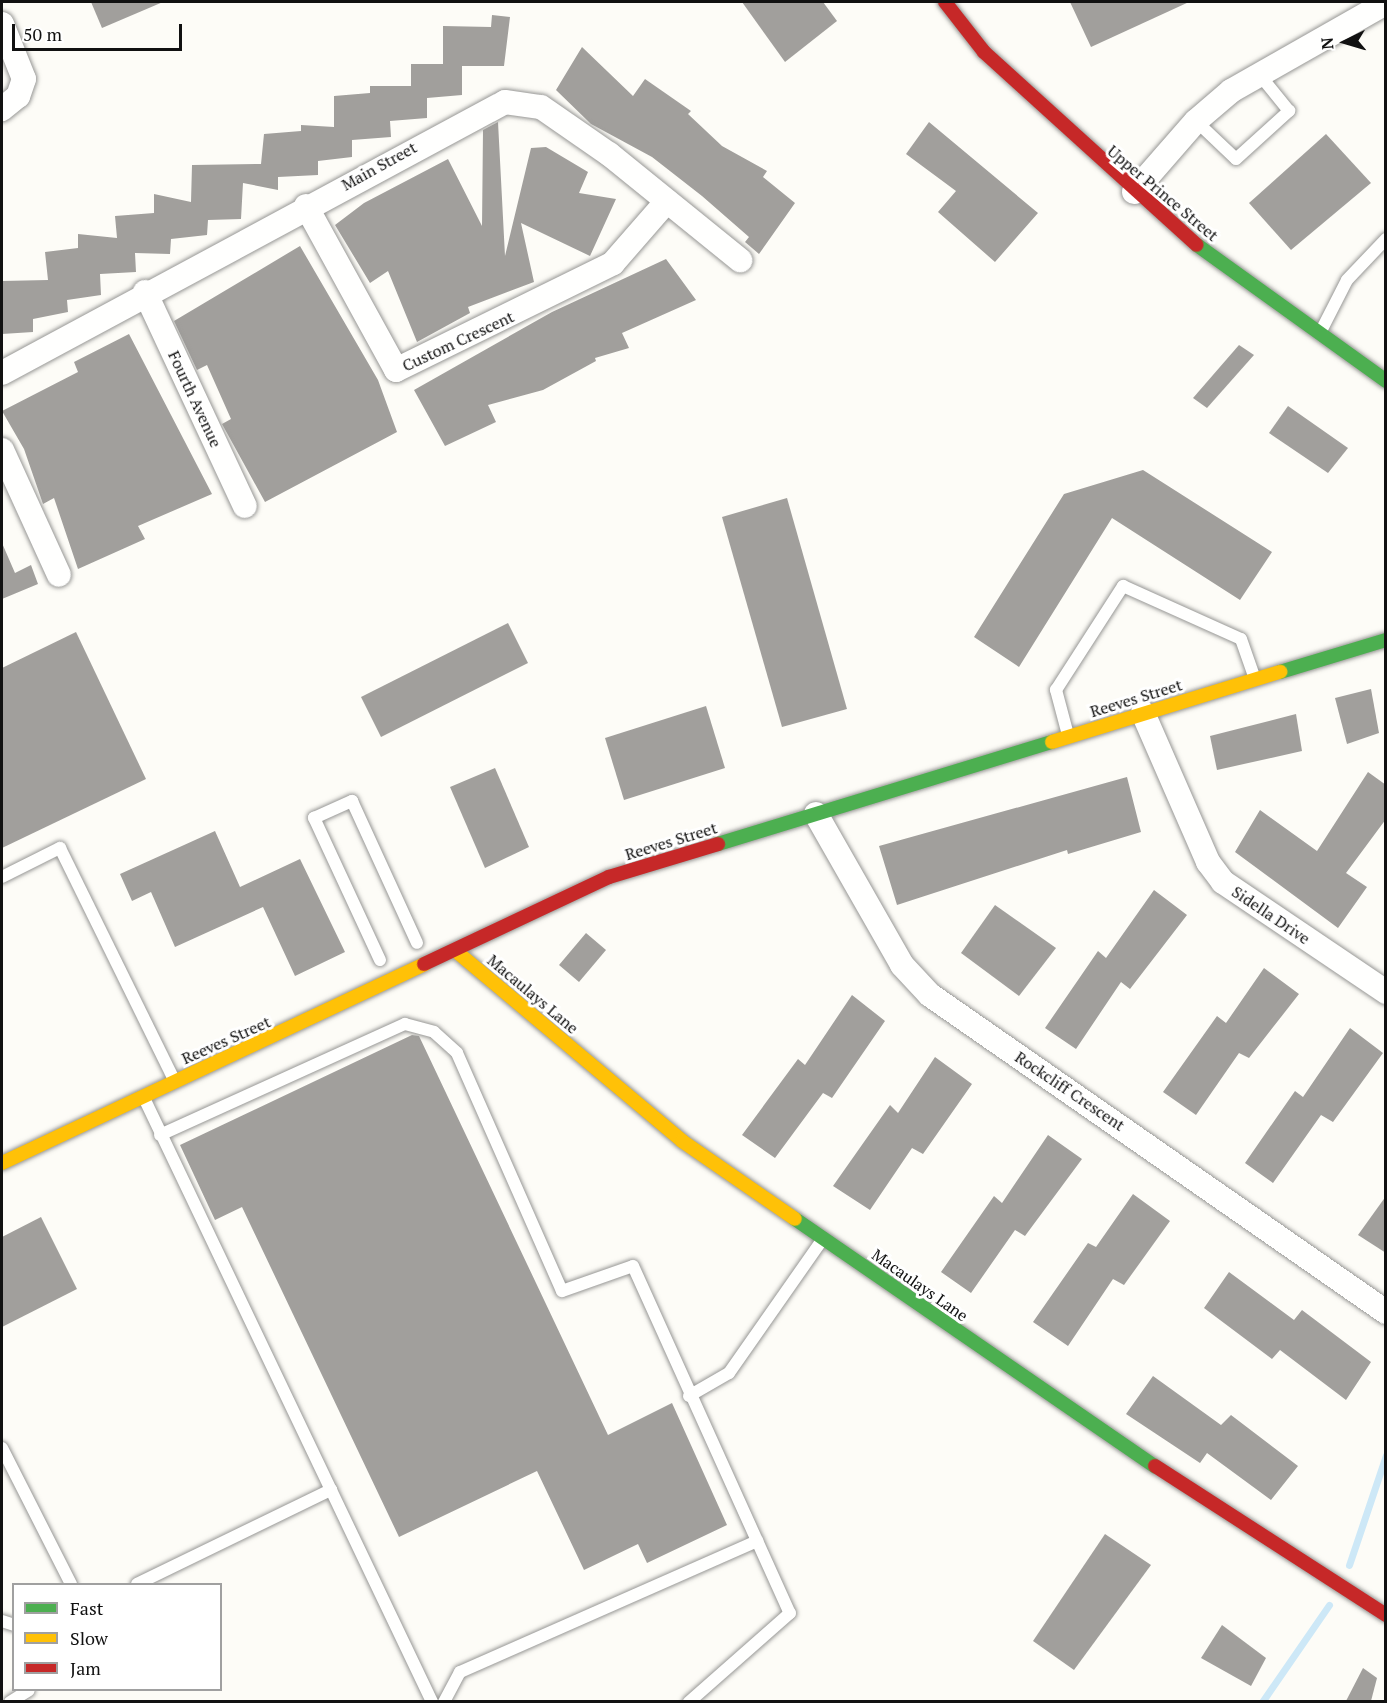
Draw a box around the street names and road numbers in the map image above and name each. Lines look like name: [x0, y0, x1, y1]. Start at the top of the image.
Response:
street label: Main Street: [338, 138, 420, 194]
street label: Upper Prince Street: [1104, 141, 1222, 245]
street label: Custom Crescent: [399, 307, 517, 375]
street label: Fourth Avenue: [164, 348, 226, 450]
street label: Reeves Street: [1088, 675, 1184, 721]
street label: Reeves Street: [623, 818, 719, 864]
street label: Sidella Drive: [1228, 882, 1314, 948]
street label: Macaulays Lane: [484, 950, 582, 1038]
street label: Reeves Street: [179, 1012, 273, 1068]
street label: Rockcliff Crescent: [1011, 1047, 1129, 1135]
street label: Macaulays Lane: [868, 1245, 972, 1325]

